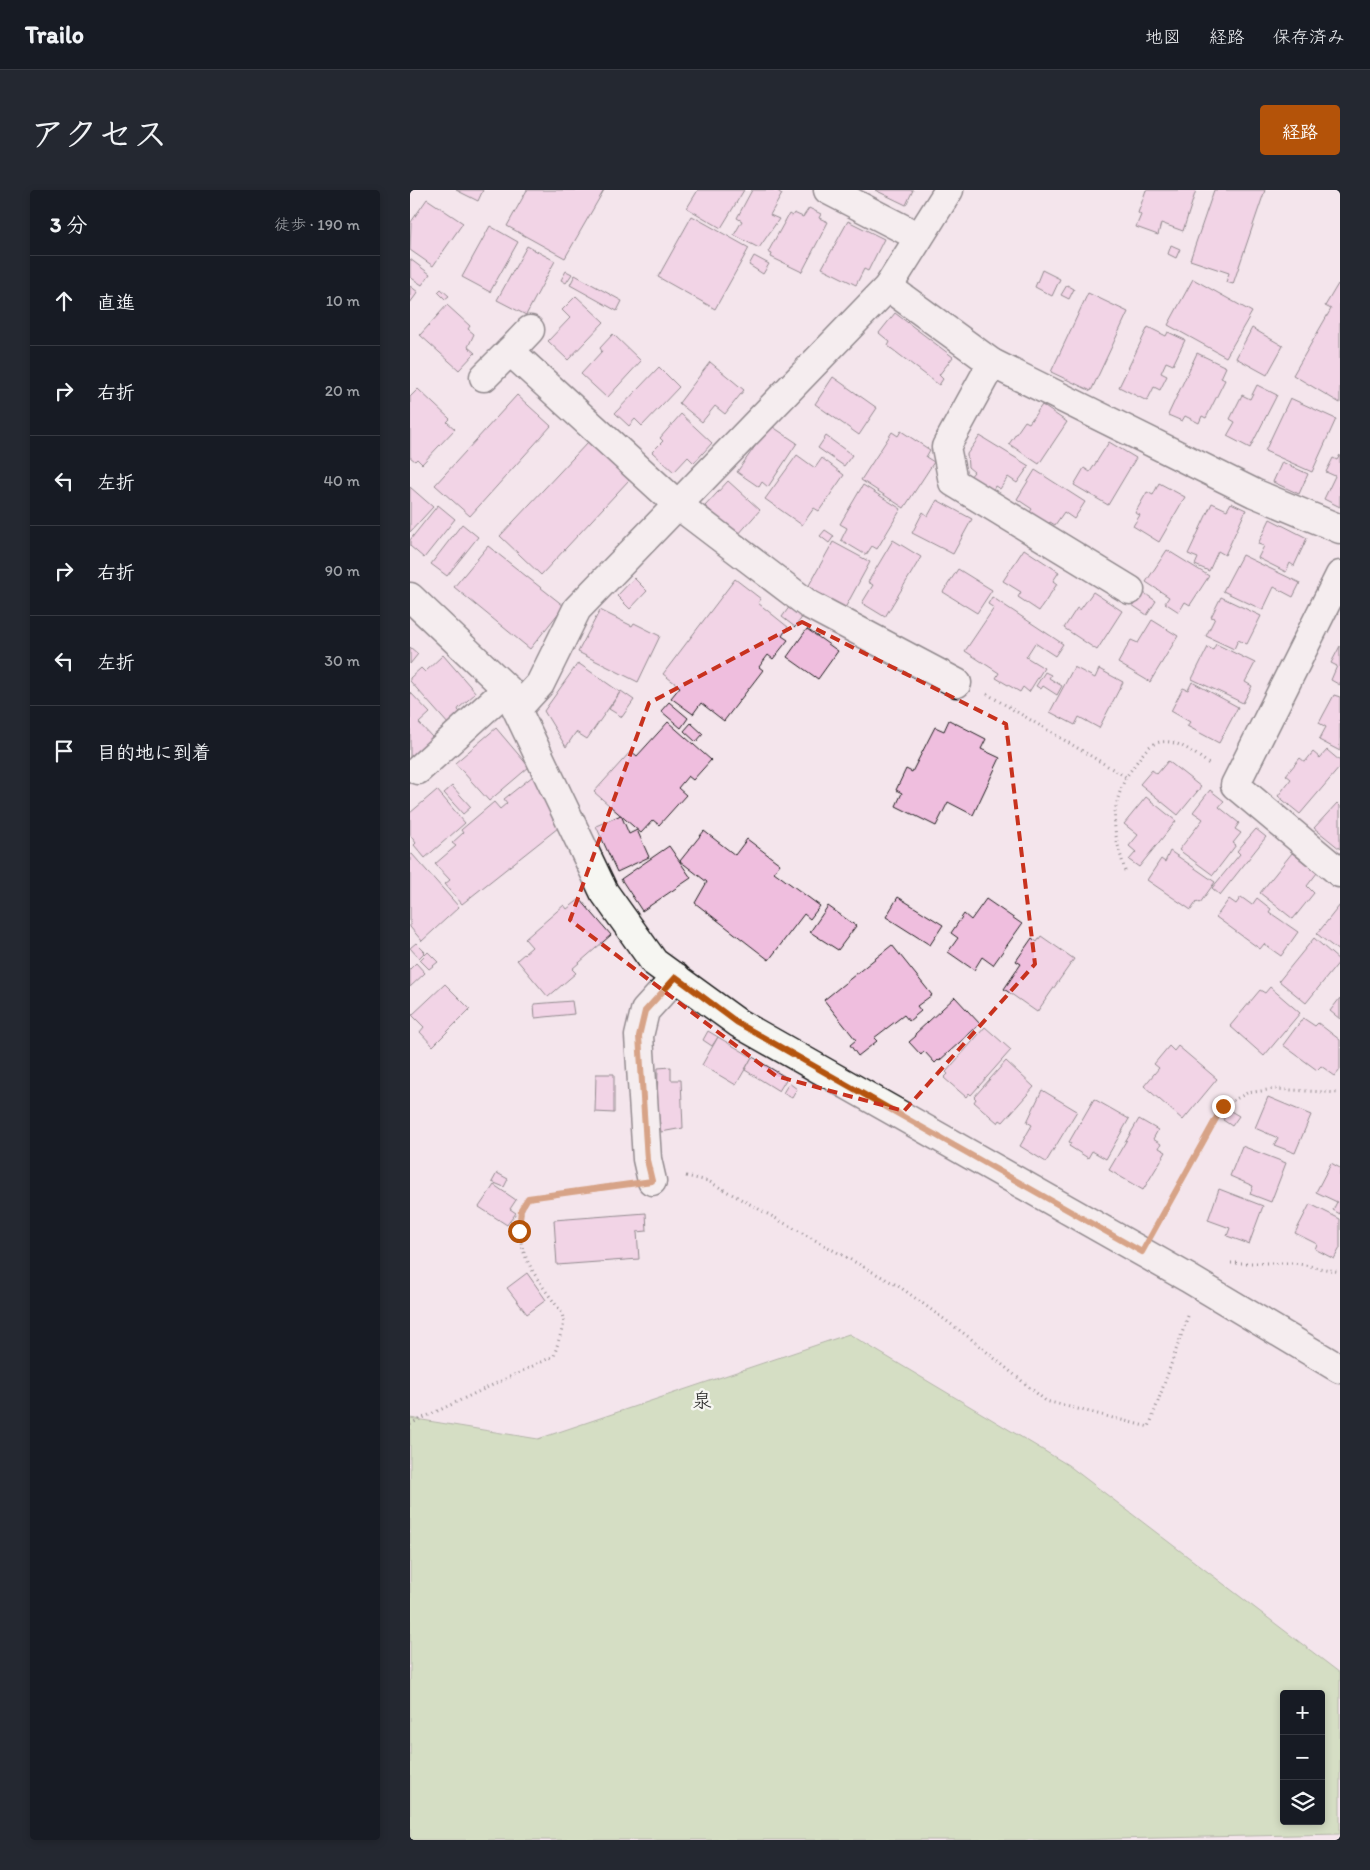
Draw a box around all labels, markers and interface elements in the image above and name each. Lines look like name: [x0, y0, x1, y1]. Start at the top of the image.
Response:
text: Trailo: [25, 20, 84, 49]
text: 地図: [1145, 26, 1181, 48]
text: 経路: [1209, 26, 1245, 48]
text: 保存済み: [1273, 26, 1345, 48]
button: 経路: [1260, 105, 1340, 155]
text: アクセス: [30, 113, 168, 155]
text: 3 分: [50, 212, 87, 237]
text: 徒歩 · 190 m: [274, 215, 360, 234]
icon: ahead: [50, 287, 78, 315]
text: 直進: [97, 291, 135, 314]
text: 10 m: [326, 291, 360, 310]
icon: right: [50, 377, 78, 405]
text: 右折: [97, 381, 135, 404]
text: 20 m: [325, 381, 360, 400]
icon: left: [50, 467, 78, 495]
text: 左折: [97, 471, 135, 494]
text: 40 m: [323, 471, 360, 490]
icon: right: [50, 557, 78, 585]
text: 右折: [97, 561, 135, 584]
text: 90 m: [325, 561, 360, 580]
icon: left: [50, 647, 78, 675]
text: 左折: [97, 651, 135, 674]
text: 30 m: [324, 651, 360, 670]
icon: arrive: [50, 737, 78, 765]
text: 目的地に到着: [97, 741, 211, 764]
route end: [1212, 1095, 1235, 1118]
route start: [508, 1220, 531, 1243]
district label: 泉: [692, 1388, 712, 1412]
map controls: [1280, 1690, 1325, 1825]
button: +: [1280, 1690, 1325, 1735]
button: −: [1280, 1735, 1325, 1780]
button: layers: [1280, 1780, 1325, 1825]

